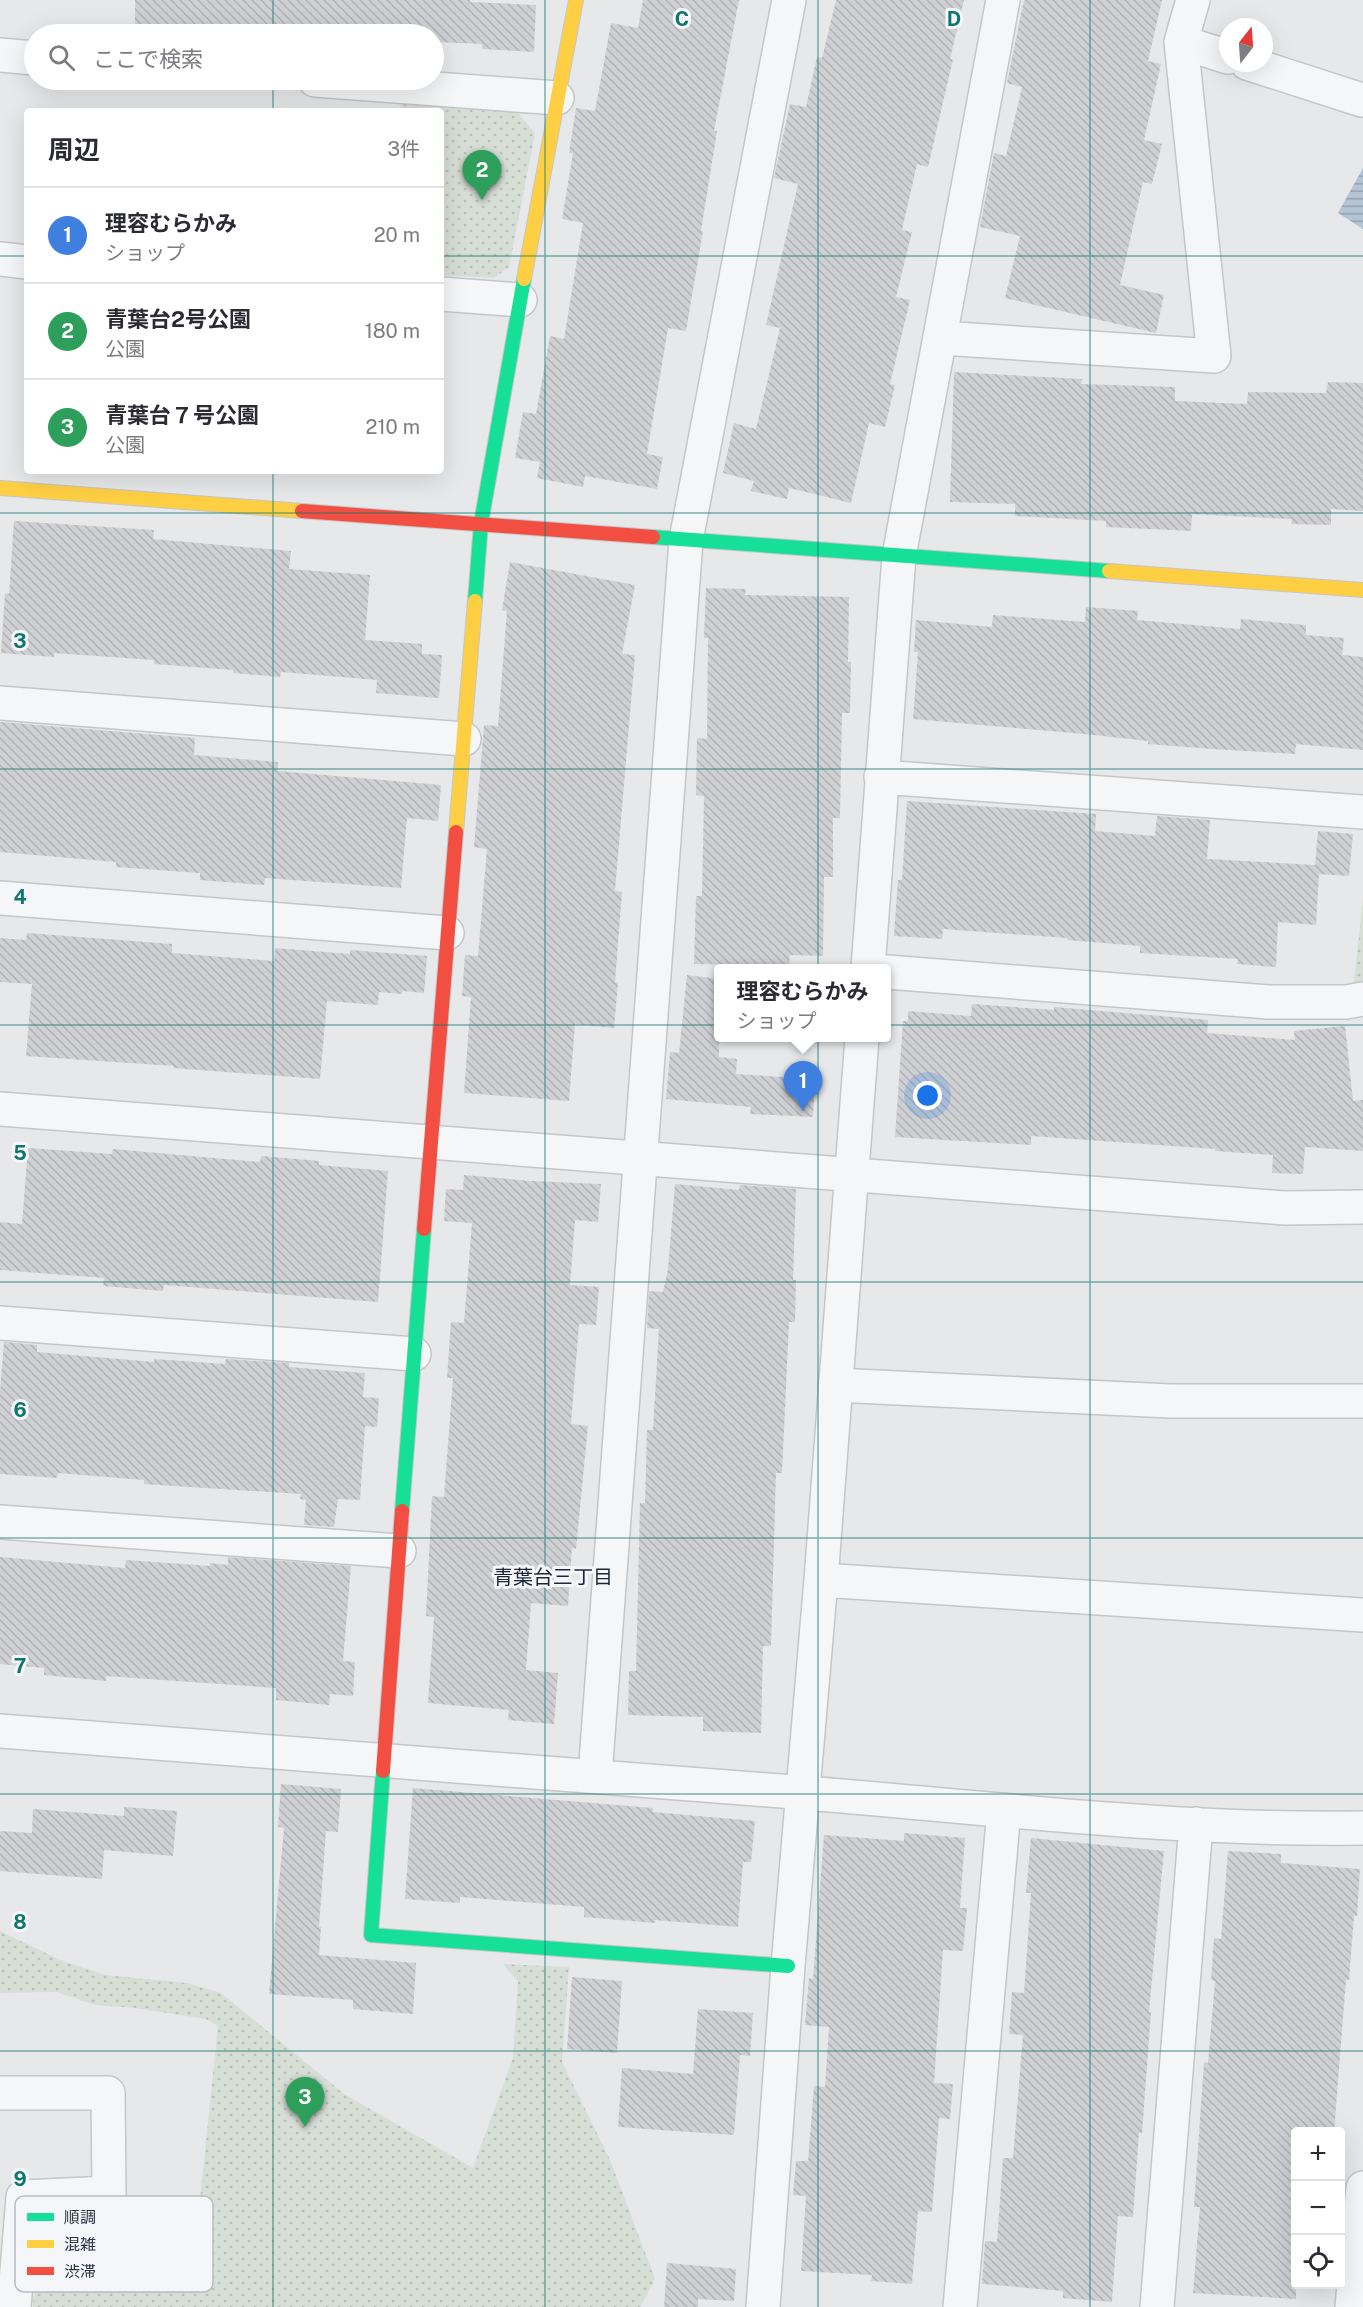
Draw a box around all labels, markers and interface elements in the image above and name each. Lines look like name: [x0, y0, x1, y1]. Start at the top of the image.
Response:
text: C: [675, 7, 689, 31]
text: D: [947, 7, 961, 31]
north arrow: [1219, 18, 1273, 72]
search box: [24, 24, 444, 90]
icon: search: [45, 41, 78, 74]
text: ここで検索: [93, 46, 203, 72]
text: 周辺: [48, 134, 100, 165]
text: 3件: [387, 137, 420, 161]
pin: 2: [462, 150, 502, 200]
text: 理容むらかみ: [105, 210, 237, 236]
text: 1: [63, 223, 72, 247]
text: 20 m: [374, 223, 420, 247]
text: ショップ: [105, 241, 185, 265]
text: 青葉台2号公園: [105, 306, 251, 332]
text: 2: [61, 319, 74, 343]
text: 180 m: [365, 319, 420, 343]
text: 公園: [105, 337, 145, 361]
text: 青葉台７号公園: [105, 402, 259, 428]
text: 3: [61, 415, 74, 439]
text: 210 m: [366, 415, 420, 439]
text: 公園: [105, 433, 145, 457]
text: 3: [13, 629, 27, 653]
text: 4: [13, 885, 27, 909]
popup: [714, 964, 891, 1042]
text: 理容むらかみ: [736, 978, 869, 1004]
text: ショップ: [736, 1009, 816, 1033]
pin: 1: [784, 1062, 822, 1111]
your location: [913, 1081, 942, 1110]
text: 5: [13, 1141, 27, 1165]
text: 6: [13, 1398, 27, 1422]
district label: 青葉台三丁目: [493, 1565, 613, 1589]
text: 7: [14, 1654, 26, 1678]
text: 8: [13, 1910, 27, 1934]
pin: 3: [286, 2078, 324, 2127]
map controls: [1291, 2127, 1345, 2289]
button: +: [1291, 2127, 1345, 2181]
text: 9: [13, 2167, 27, 2191]
button: −: [1291, 2181, 1345, 2235]
legend: [15, 2196, 213, 2292]
text: 順調: [64, 2208, 96, 2227]
text: 混雑: [64, 2235, 96, 2254]
button: locate: [1291, 2235, 1345, 2289]
text: 渋滞: [64, 2262, 96, 2281]

